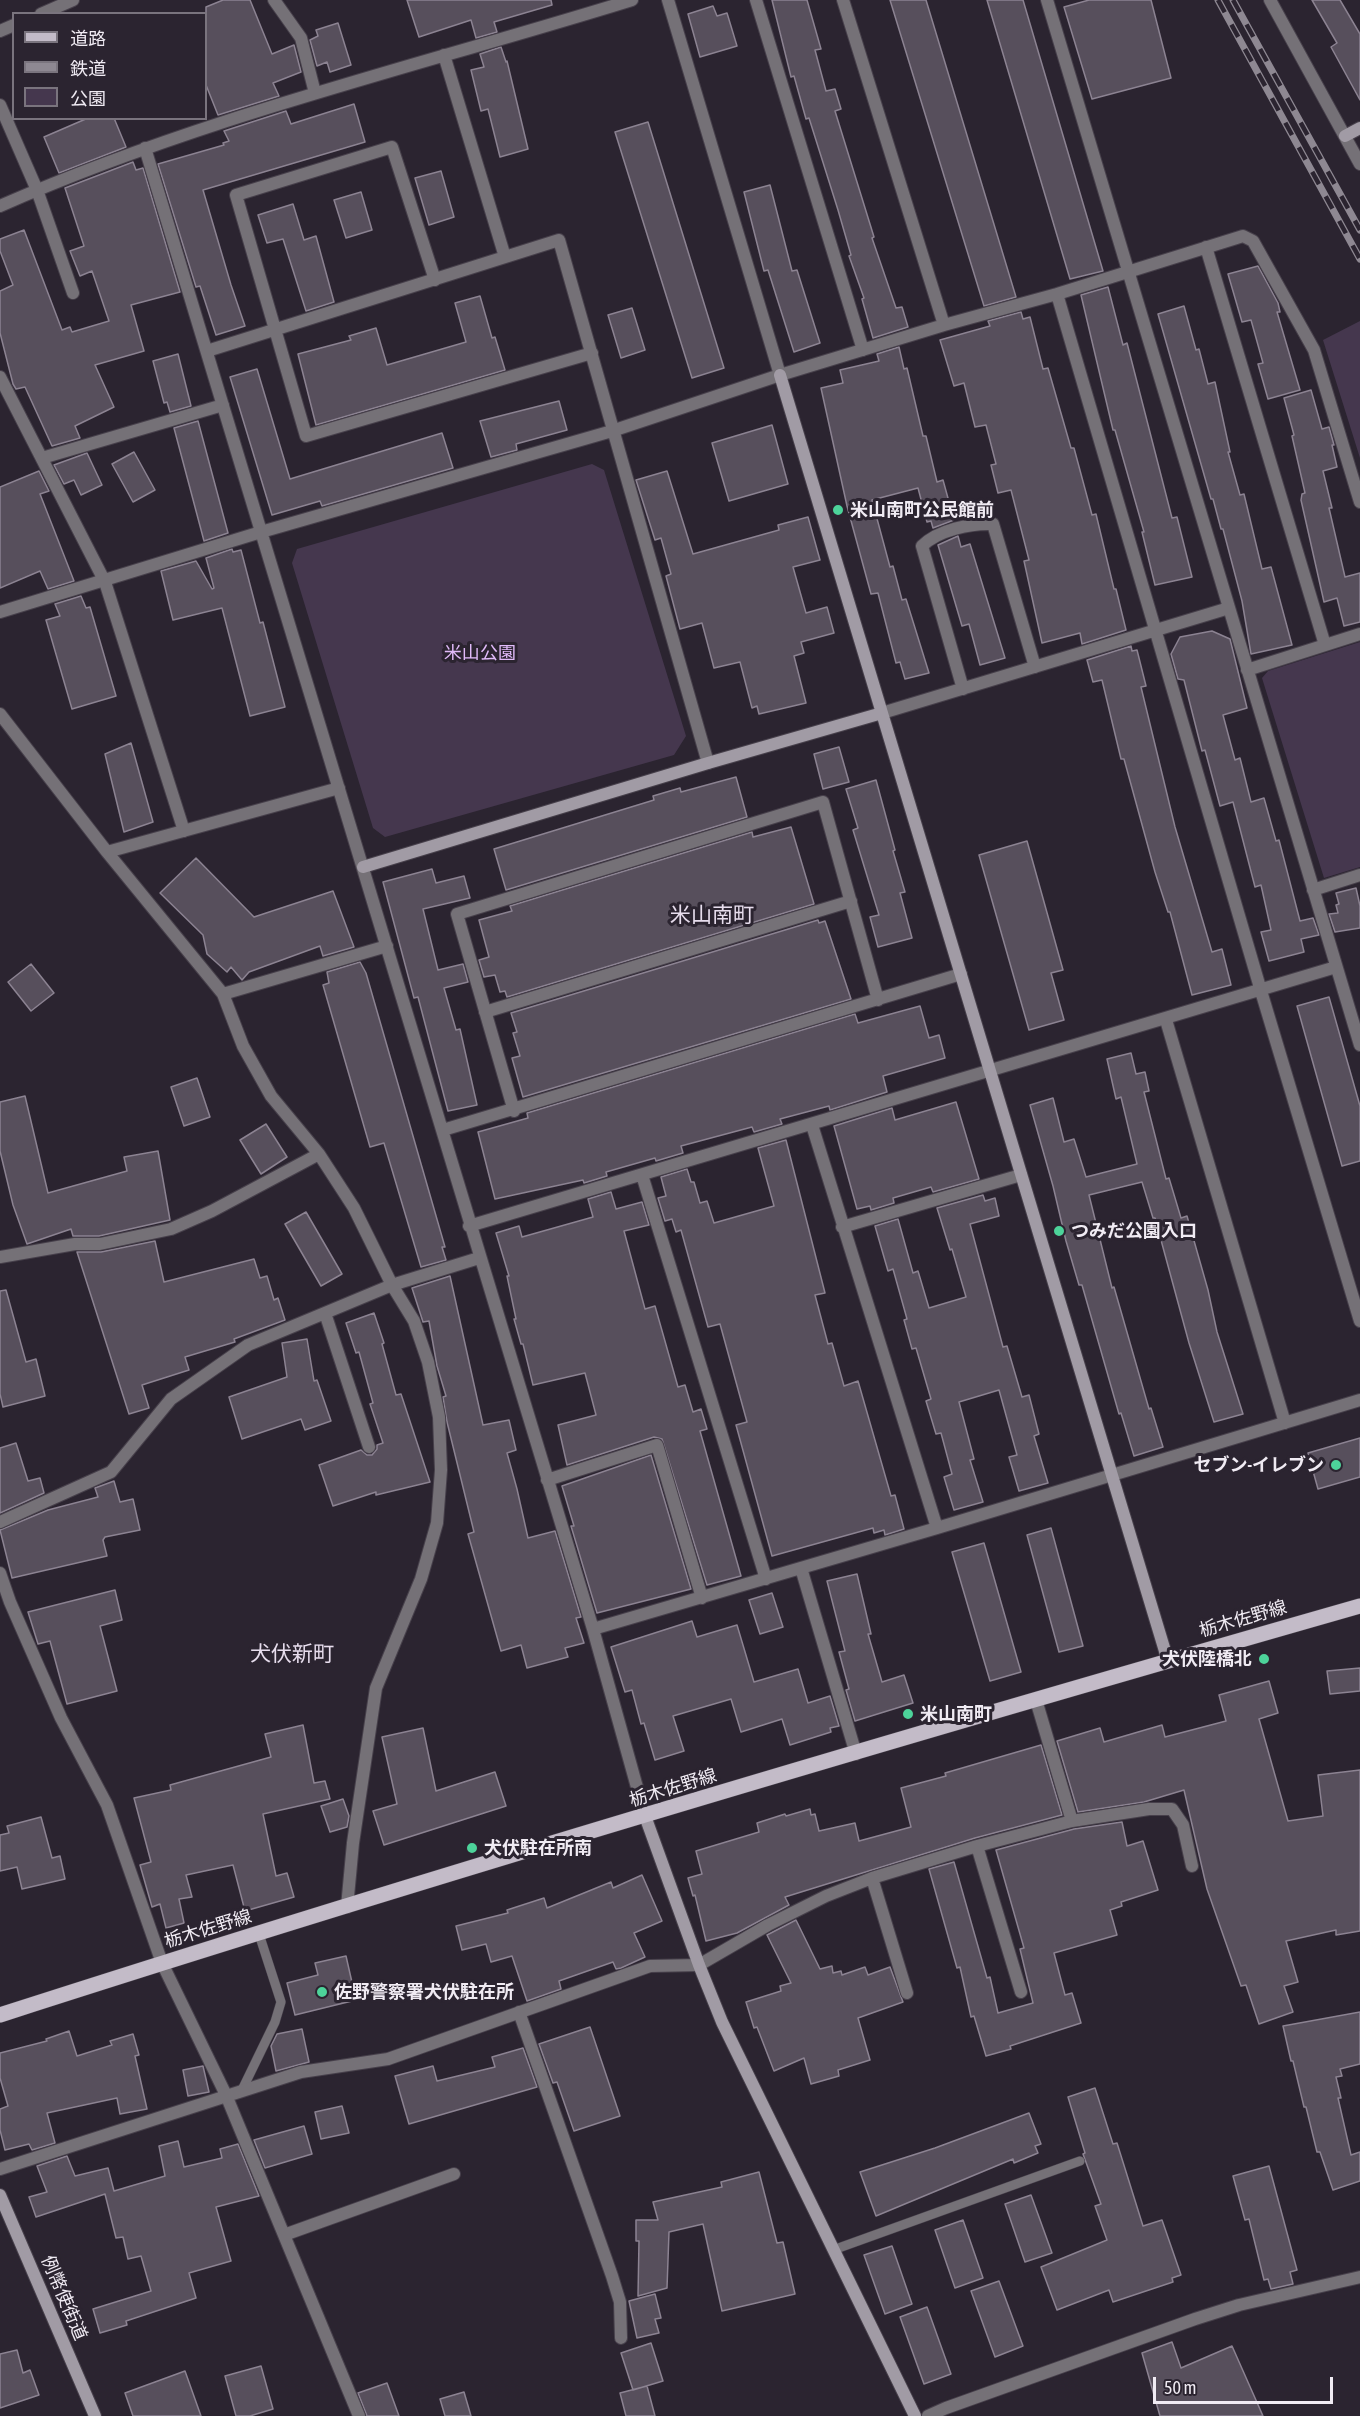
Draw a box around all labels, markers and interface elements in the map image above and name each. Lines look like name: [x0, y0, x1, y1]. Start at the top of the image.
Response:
legend: [12, 12, 207, 120]
text: 道路: [70, 28, 106, 49]
text: 鉄道: [70, 58, 106, 79]
text: 公園: [70, 88, 106, 109]
place label: 米山南町公民館前: [850, 499, 994, 521]
marker: 米山南町公民館前: [831, 503, 845, 517]
park label: 米山公園: [444, 642, 516, 664]
district label: 米山南町: [670, 902, 754, 928]
place label: つみだ公園入口: [1071, 1220, 1197, 1242]
marker: つみだ公園入口: [1052, 1224, 1066, 1238]
place label: セブン-イレブン: [1194, 1454, 1324, 1476]
marker: セブン-イレブン: [1329, 1458, 1343, 1472]
street label: 栃木佐野線: [1197, 1596, 1289, 1642]
district label: 犬伏新町: [250, 1641, 334, 1667]
place label: 犬伏陸橋北: [1162, 1648, 1252, 1670]
marker: 犬伏陸橋北: [1257, 1652, 1271, 1666]
place label: 米山南町: [920, 1703, 992, 1725]
marker: 米山南町: [901, 1707, 915, 1721]
street label: 栃木佐野線: [627, 1765, 719, 1811]
place label: 犬伏駐在所南: [484, 1837, 592, 1859]
marker: 犬伏駐在所南: [465, 1841, 479, 1855]
street label: 栃木佐野線: [162, 1906, 254, 1952]
place label: 佐野警察署犬伏駐在所: [334, 1981, 514, 2003]
marker: 佐野警察署犬伏駐在所: [315, 1985, 329, 1999]
street label: 例幣使街道: [36, 2252, 92, 2344]
scale bar: [1156, 2365, 1336, 2403]
text: 50 m: [1164, 2377, 1196, 2398]

